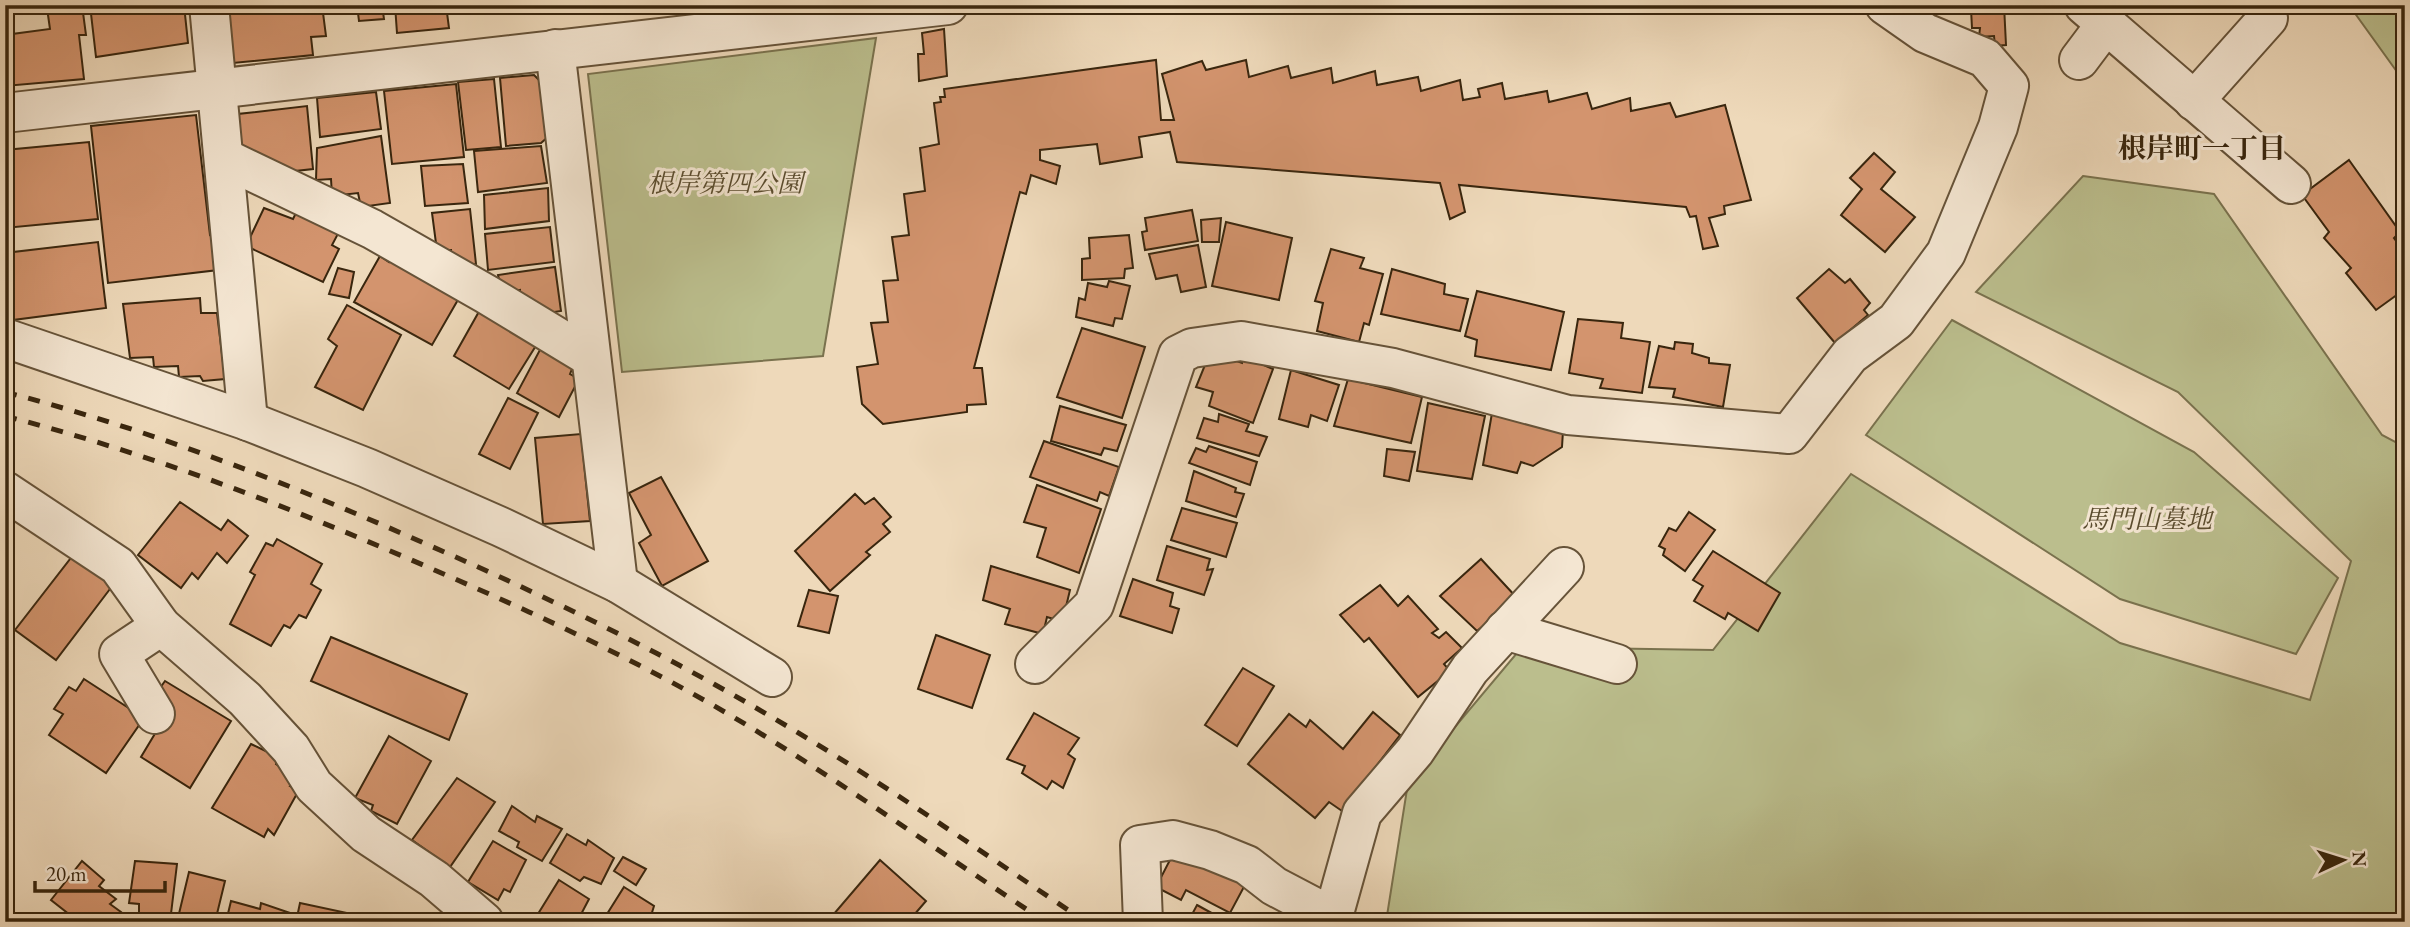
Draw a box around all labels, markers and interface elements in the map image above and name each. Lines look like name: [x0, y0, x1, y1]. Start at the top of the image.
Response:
district label: 根岸町一丁目: [2118, 130, 2286, 166]
park label: 根岸第四公園: [647, 166, 807, 200]
park label: 馬門山墓地: [2082, 502, 2215, 536]
north arrow: [2308, 825, 2378, 895]
scale bar: [35, 850, 164, 894]
text: N: [2346, 850, 2373, 868]
text: 20 m: [46, 860, 87, 887]

